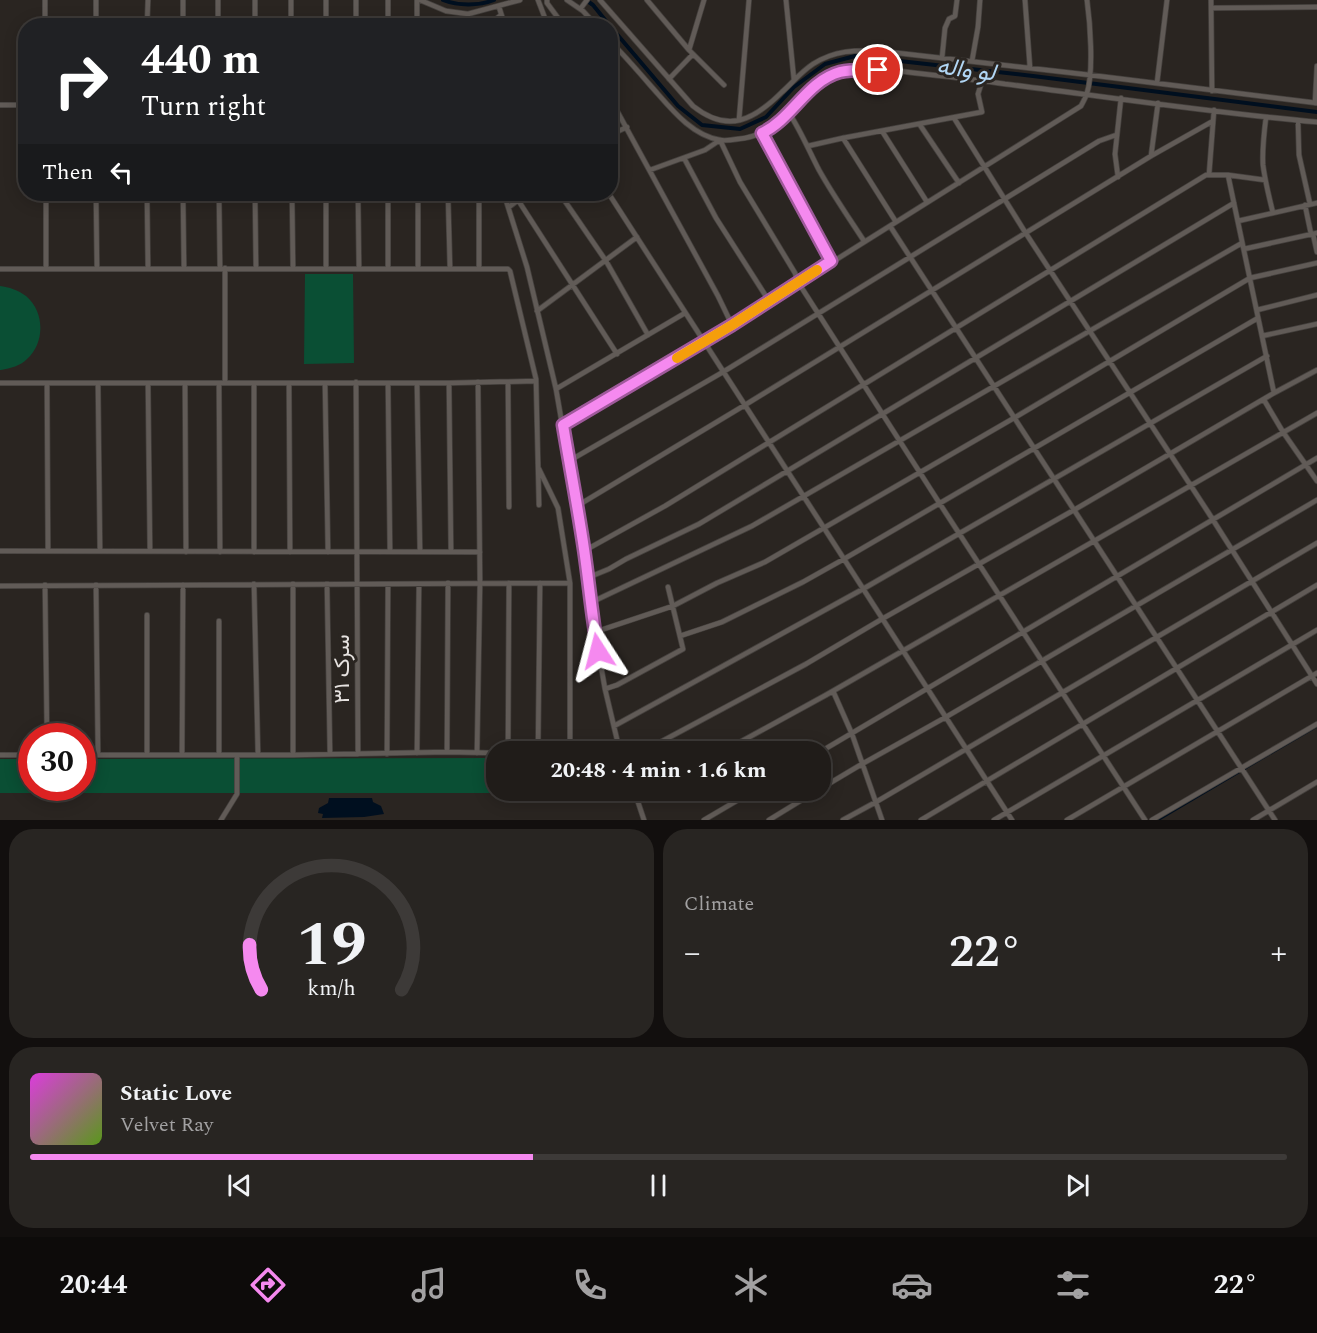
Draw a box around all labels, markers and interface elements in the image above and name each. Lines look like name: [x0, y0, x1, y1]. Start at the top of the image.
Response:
text: 440 m: [141, 29, 260, 92]
icon: right: [42, 42, 120, 120]
pin: [852, 44, 903, 95]
water label: لو واله: [934, 49, 1000, 92]
icon: arrive: [861, 53, 894, 86]
text: Turn right: [141, 86, 266, 128]
text: Then: [42, 156, 93, 189]
icon: left: [105, 156, 138, 189]
position arrow: [566, 619, 630, 683]
street label: سرک ۳۱: [326, 634, 359, 704]
speed limit sign: 30: [18, 723, 96, 801]
text: 20:48 · 4 min · 1.6 km: [551, 754, 766, 787]
text: Climate: [684, 889, 754, 919]
text: 19: [296, 898, 367, 993]
text: 22°: [949, 918, 1022, 987]
text: −: [684, 928, 701, 978]
text: +: [1271, 928, 1287, 978]
text: km/h: [307, 973, 356, 1006]
text: Static Love: [120, 1077, 232, 1110]
text: Velvet Ray: [120, 1110, 213, 1140]
icon: previous: [223, 1169, 256, 1202]
icon: pause: [642, 1169, 675, 1202]
icon: next: [1061, 1169, 1094, 1202]
text: 20:44: [60, 1264, 127, 1306]
icon: directions: [247, 1264, 289, 1306]
icon: music: [408, 1264, 450, 1306]
icon: phone: [569, 1264, 611, 1306]
icon: climate: [730, 1264, 772, 1306]
icon: car: [891, 1264, 933, 1306]
icon: filters: [1052, 1264, 1094, 1306]
text: 22°: [1214, 1264, 1257, 1306]

